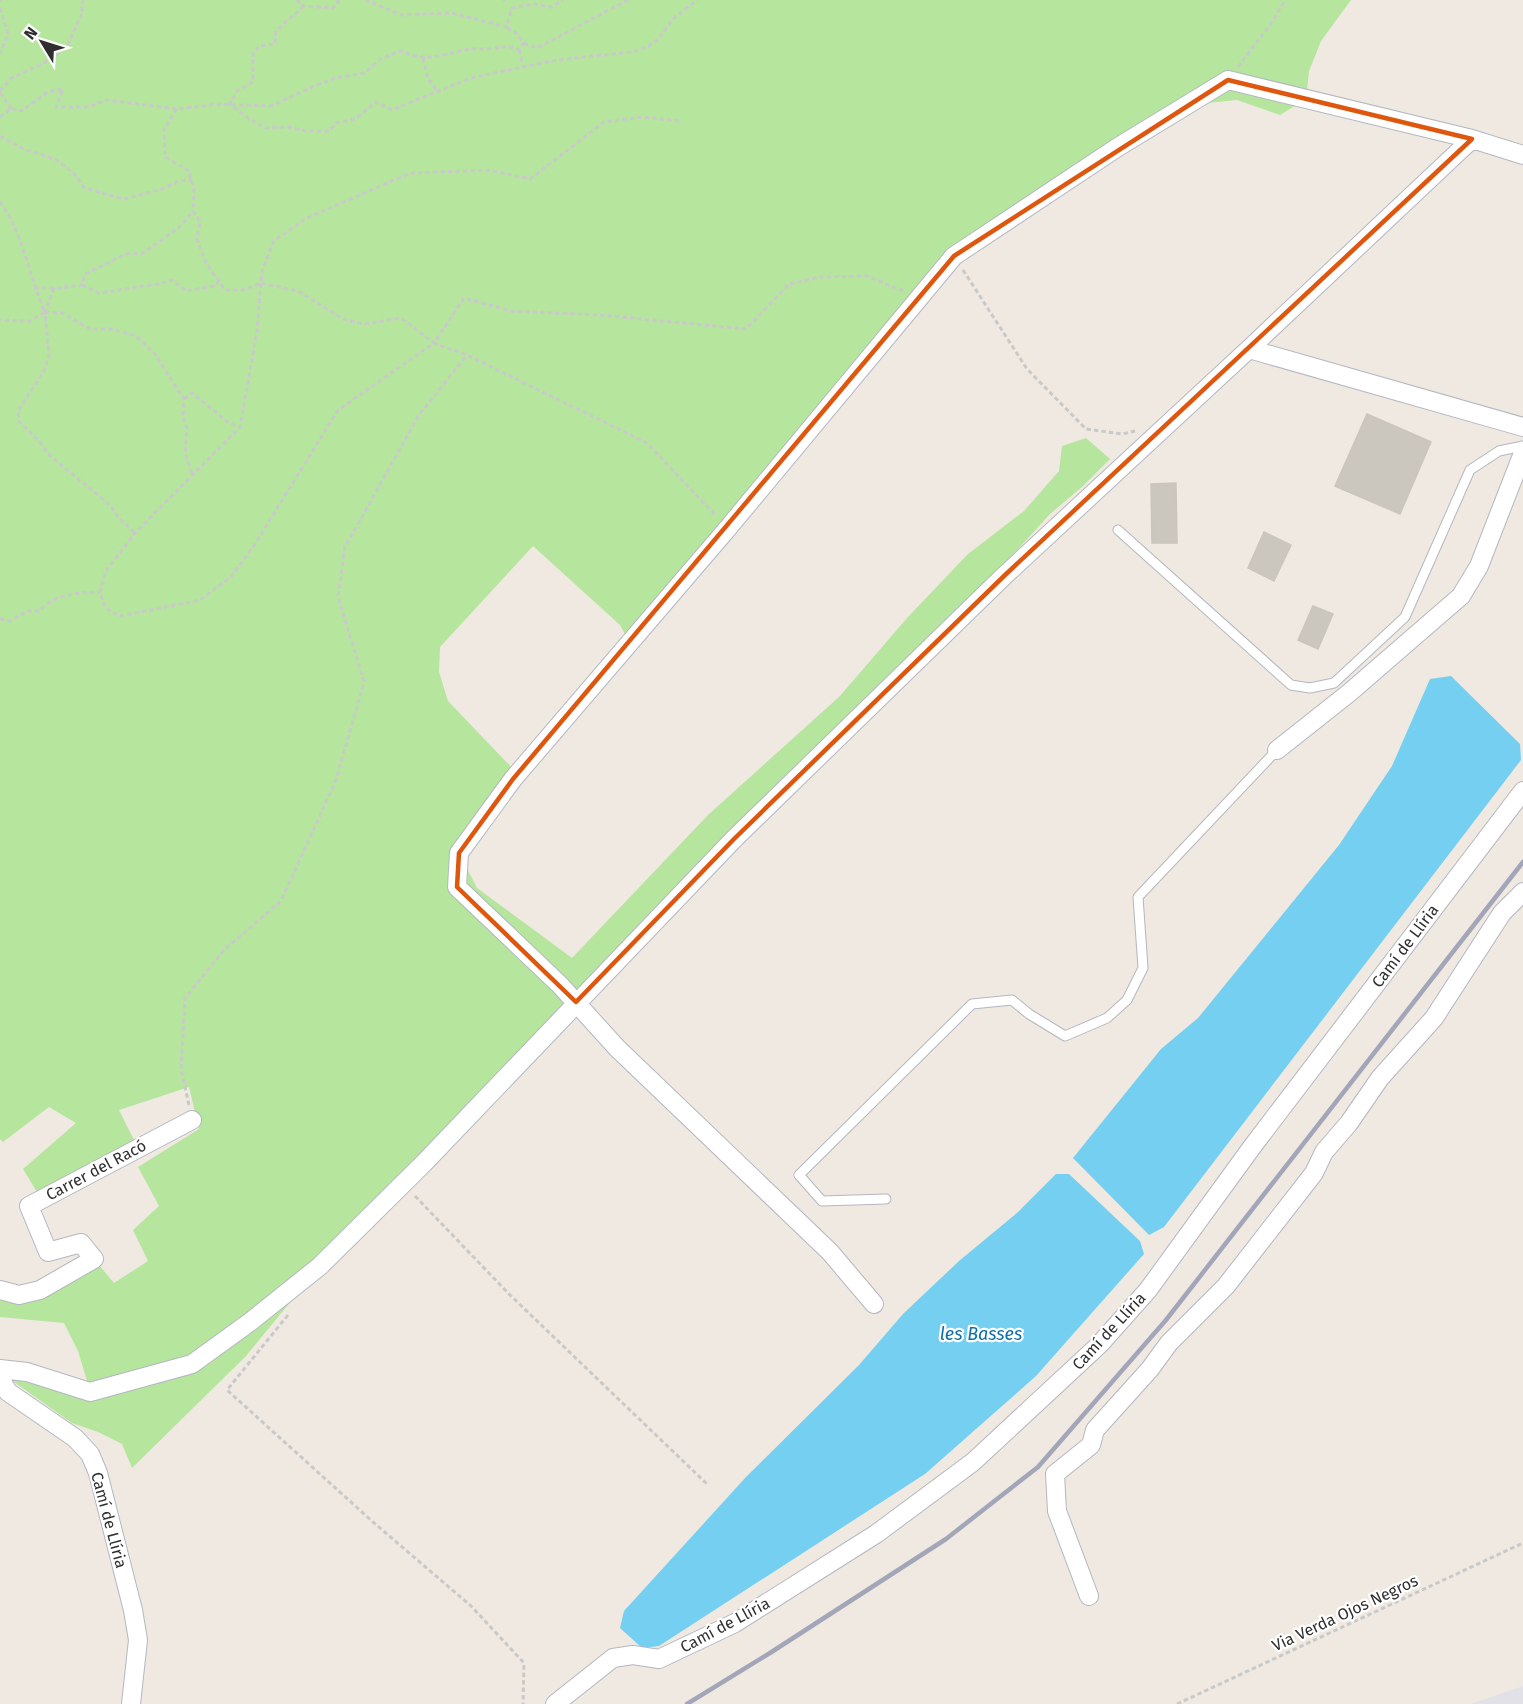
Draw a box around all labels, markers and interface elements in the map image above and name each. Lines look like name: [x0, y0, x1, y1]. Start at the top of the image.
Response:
north arrow: [12, 12, 72, 72]
text: N: [20, 23, 41, 43]
street label: Camí de Llíria: [1368, 901, 1442, 991]
street label: Carrer del Racó: [43, 1136, 149, 1204]
street label: Camí de Llíria: [1068, 1288, 1150, 1374]
water label: les Basses: [940, 1323, 1022, 1345]
street label: Camí de Llíria: [87, 1470, 131, 1570]
street label: Via Verda Ojos Negros: [1269, 1571, 1421, 1655]
street label: Camí de Llíria: [677, 1593, 773, 1657]

